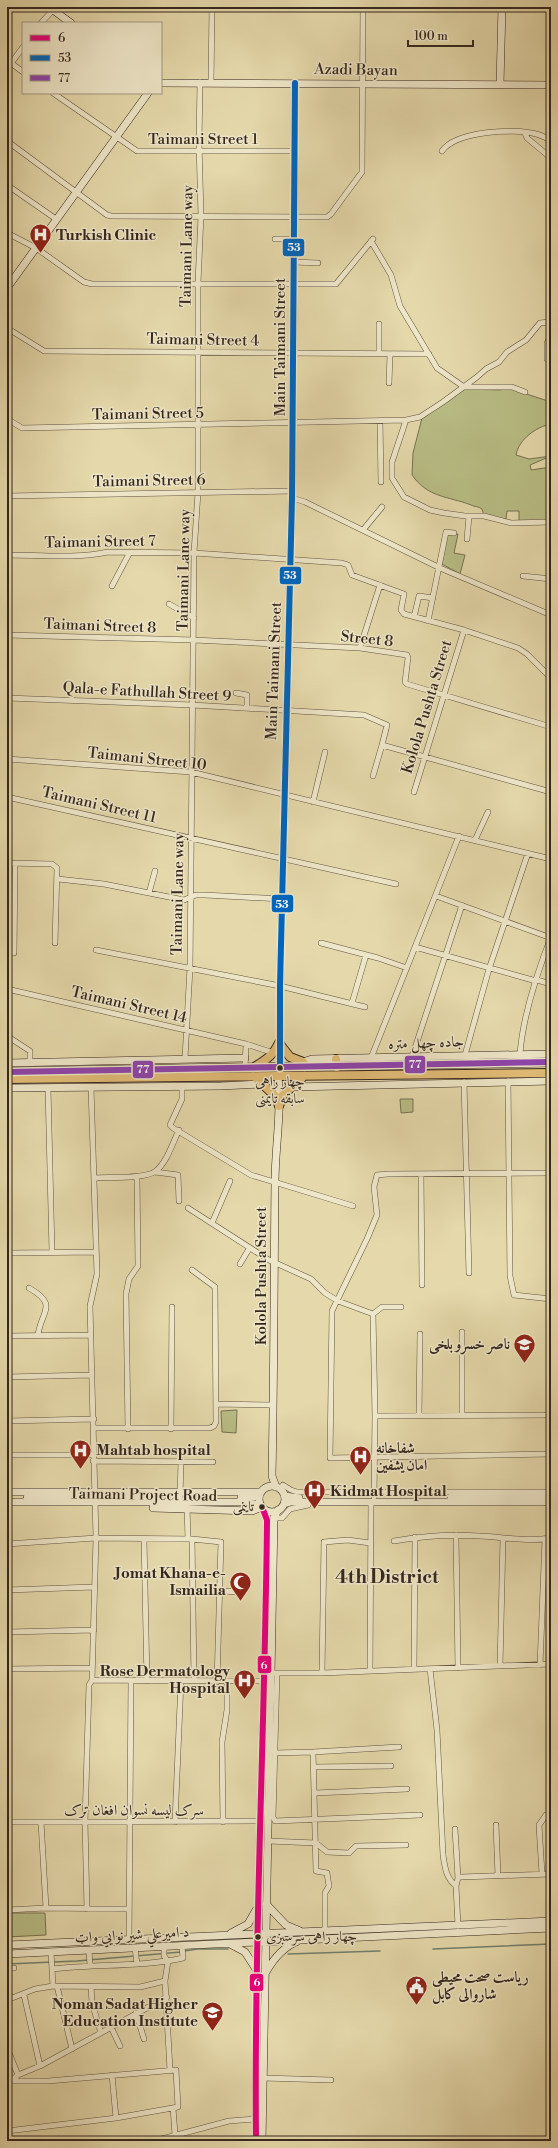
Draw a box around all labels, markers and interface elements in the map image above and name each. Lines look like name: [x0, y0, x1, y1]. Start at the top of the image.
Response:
legend: [22, 22, 162, 94]
scale bar: [408, 22, 473, 48]
text: 100 m: [414, 29, 448, 44]
text: 6: [58, 31, 65, 46]
text: 53: [58, 51, 72, 66]
street label: Azadi Bayan: [313, 60, 398, 80]
text: 77: [58, 71, 70, 86]
street label: Taimani Street 1: [148, 130, 259, 149]
street label: Taimani Lane way: [176, 184, 198, 307]
hospital icon: Turkish Clinic: [27, 222, 53, 255]
place label: Turkish Clinic: [56, 226, 157, 245]
line badge: 53: [282, 238, 305, 257]
text: 53: [287, 241, 301, 255]
street label: Main Taimani Street: [271, 277, 290, 416]
street label: Taimani Street 4: [146, 330, 260, 350]
street label: Taimani Street 5: [92, 404, 204, 424]
street label: Taimani Street 6: [92, 471, 206, 491]
street label: Taimani Lane way: [173, 508, 195, 631]
street label: Taimani Street 7: [44, 532, 156, 552]
line badge: 53: [279, 566, 302, 585]
text: 53: [283, 569, 297, 583]
street label: Main Taimani Street: [262, 601, 286, 741]
street label: Taimani Street 8: [43, 615, 157, 637]
street label: Street 8: [340, 627, 394, 651]
street label: Kolola Pushta Street: [398, 637, 457, 776]
street label: Qala-e Fathullah Street 9: [62, 678, 232, 706]
street label: Taimani Street 10: [86, 743, 208, 775]
street label: Taimani Street 11: [40, 783, 159, 828]
street label: Taimani Lane way: [167, 832, 189, 955]
line badge: 53: [271, 894, 294, 913]
text: 53: [275, 898, 289, 912]
street label: Taimani Street 14: [69, 982, 189, 1028]
street label: جاده چهل متره: [388, 1032, 464, 1055]
line badge: 77: [404, 1055, 426, 1074]
text: 77: [409, 1058, 422, 1072]
line badge: 77: [132, 1060, 154, 1079]
text: 77: [137, 1063, 150, 1077]
marker: چهار راهی سابقه تایمنی: [275, 1063, 285, 1073]
place label: چهار راهی سابقه تایمنی: [255, 1073, 305, 1108]
street label: Kolola Pushta Street: [252, 1206, 271, 1345]
school or university icon: ناصر خسرو بلخی: [512, 1331, 538, 1364]
place label: ناصر خسرو بلخی: [429, 1335, 510, 1355]
hospital icon: Mahtab hospital: [68, 1437, 94, 1470]
place label: شفاخانه امان یشفین: [376, 1439, 427, 1475]
place label: Mahtab hospital: [96, 1441, 211, 1460]
hospital icon: شفاخانه امان یشفین: [347, 1444, 373, 1477]
hospital icon: Kidmat Hospital: [301, 1478, 327, 1511]
place label: Kidmat Hospital: [330, 1482, 447, 1501]
street label: Taimani Project Road: [69, 1484, 218, 1506]
place label: تاینمی: [233, 1498, 254, 1516]
marker: تاینمی: [257, 1502, 267, 1512]
place label: Jomat Khana-e- Ismailia: [113, 1564, 227, 1600]
district label: 4th District: [335, 1565, 439, 1589]
mosque icon: Jomat Khana-e- Ismailia: [228, 1569, 254, 1602]
line badge: 6: [257, 1655, 272, 1674]
text: 6: [261, 1659, 268, 1673]
place label: Rose Dermatology Hospital: [100, 1662, 230, 1698]
hospital icon: Rose Dermatology Hospital: [232, 1667, 258, 1700]
street label: سرک لیسه نسوان افغان‌ ترک: [64, 1801, 204, 1820]
street label: د امیرعلي شیر نوايي واټ: [74, 1923, 190, 1951]
place label: چهار راهی سرسبزی: [266, 1928, 357, 1946]
marker: چهار راهی سرسبزی: [253, 1932, 263, 1942]
place label: ریاست صحت محیطی شاروالی کابل: [432, 1968, 529, 2005]
line badge: 6: [249, 1973, 264, 1992]
public building icon: ریاست صحت محیطی شاروالی کابل: [403, 1973, 429, 2006]
text: 6: [254, 1976, 261, 1990]
place label: Noman Sadat Higher Education Institute: [52, 1995, 198, 2031]
school or university icon: Noman Sadat Higher Education Institute: [200, 2000, 226, 2033]

